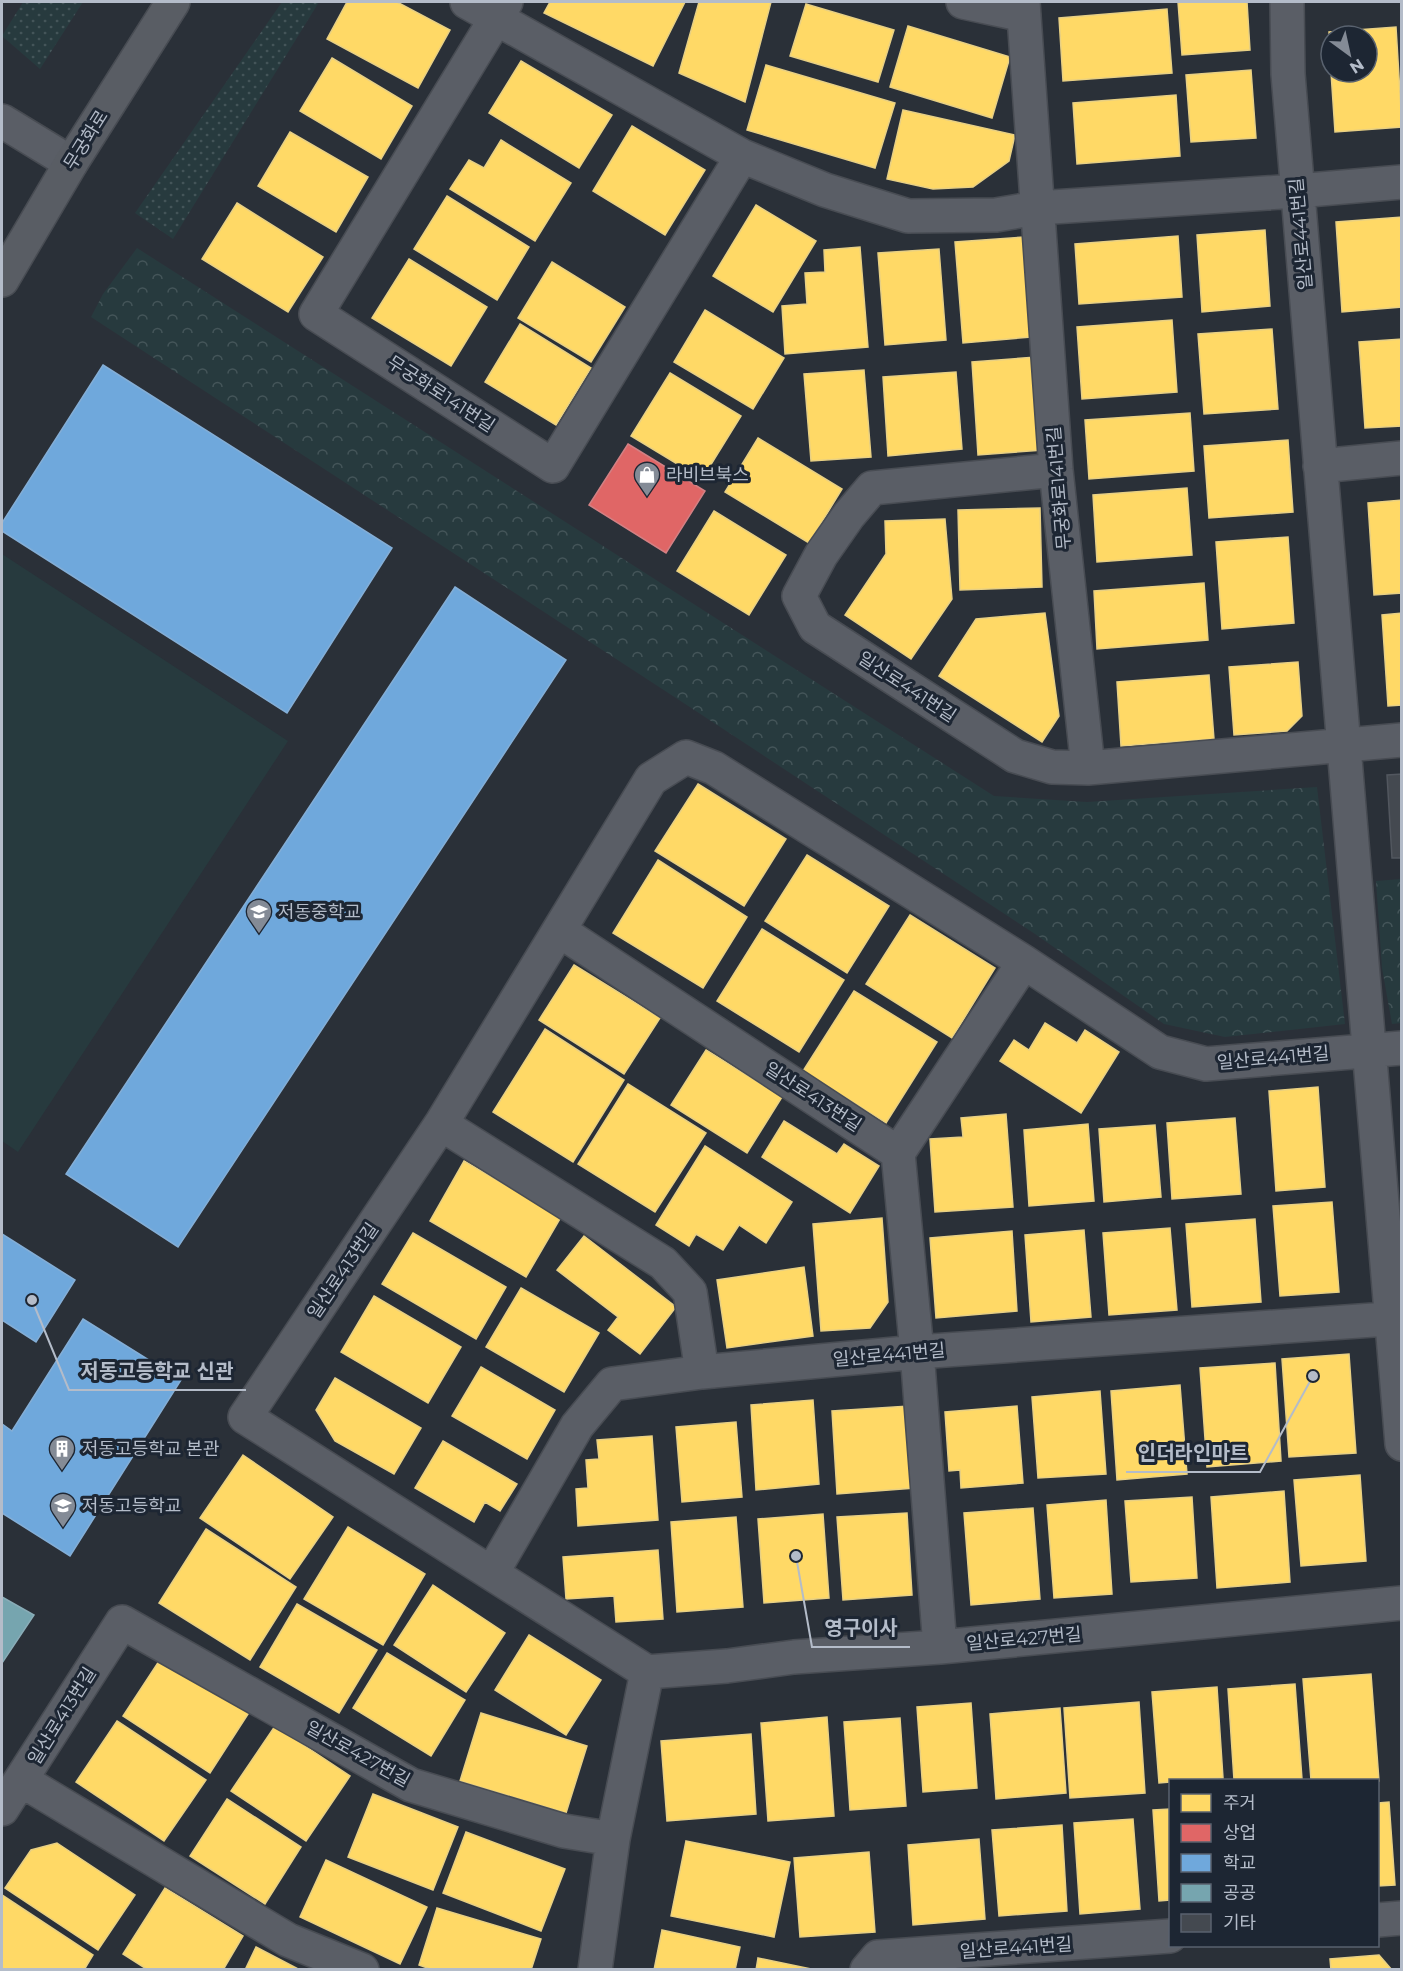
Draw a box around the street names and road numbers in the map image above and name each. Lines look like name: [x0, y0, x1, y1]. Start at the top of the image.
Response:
street label: 무궁화로: [59, 106, 113, 174]
street label: 일산로441번길: [1285, 177, 1317, 291]
street label: 무궁화로141번길: [383, 351, 499, 437]
street label: 무궁화로141번길: [1043, 425, 1075, 551]
street label: 일산로441번길: [854, 647, 960, 727]
street label: 일산로441번길: [1216, 1042, 1330, 1074]
street label: 일산로413번길: [761, 1058, 865, 1136]
street label: 일산로413번길: [303, 1219, 383, 1323]
street label: 일산로441번길: [832, 1339, 946, 1371]
street label: 일산로427번길: [966, 1623, 1082, 1655]
street label: 일산로413번길: [23, 1663, 101, 1769]
street label: 일산로427번길: [302, 1716, 414, 1792]
street label: 일산로441번길: [959, 1933, 1073, 1963]

